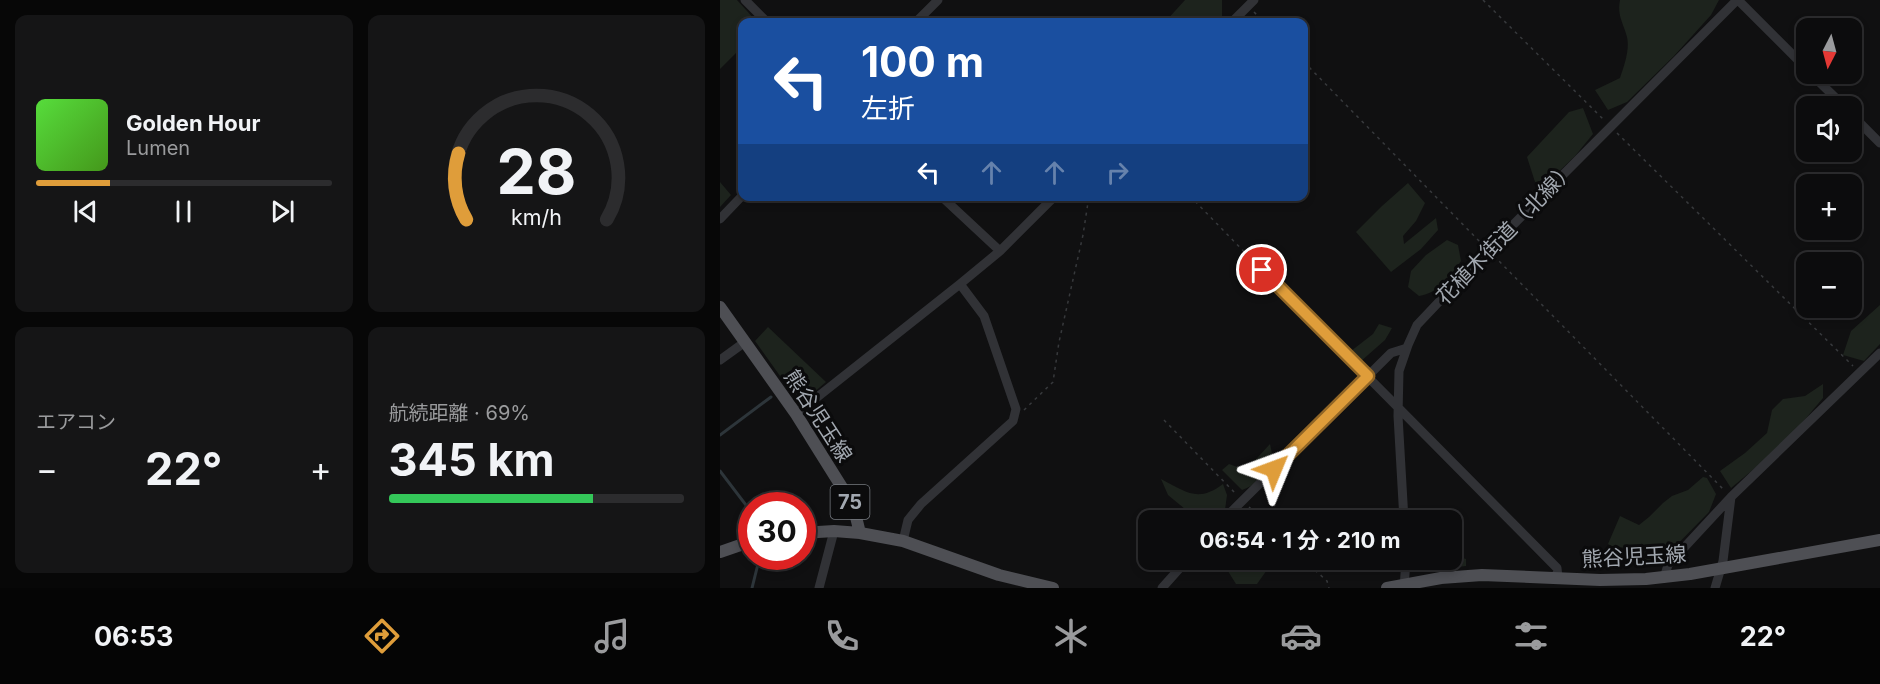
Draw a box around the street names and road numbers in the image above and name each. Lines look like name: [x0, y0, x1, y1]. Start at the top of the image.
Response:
street label: 花植木街道（北線）: [1431, 156, 1580, 309]
street label: 熊谷児玉線: [779, 365, 857, 467]
road number: 75: [830, 485, 870, 519]
street label: 熊谷児玉線: [1581, 541, 1687, 572]

